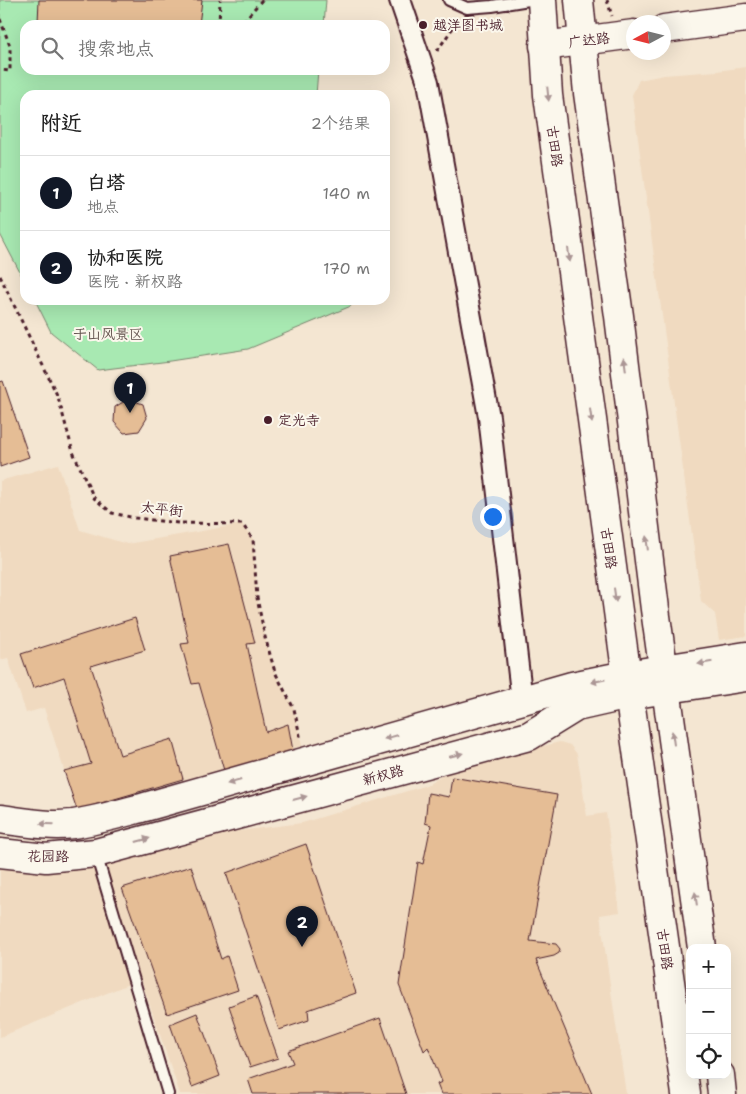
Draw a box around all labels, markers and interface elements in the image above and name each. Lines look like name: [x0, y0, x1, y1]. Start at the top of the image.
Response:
north arrow: [626, 15, 671, 60]
place label: 越洋图书城: [433, 16, 503, 34]
marker: 越洋图书城: [417, 19, 429, 31]
search box: [20, 20, 390, 75]
street label: 广达路: [567, 29, 611, 51]
icon: search: [38, 34, 66, 62]
text: 搜索地点: [78, 36, 154, 61]
one-way arrow: [544, 87, 552, 103]
text: 附近: [40, 109, 82, 137]
text: 2个结果: [311, 113, 370, 134]
street label: 古田路: [543, 124, 567, 168]
text: 白塔: [87, 170, 125, 195]
text: 1: [52, 183, 60, 204]
text: 140 m: [323, 183, 370, 204]
text: 地点: [87, 196, 119, 217]
text: 协和医院: [87, 245, 163, 270]
one-way arrow: [566, 248, 574, 264]
text: 2: [50, 258, 62, 279]
text: 170 m: [323, 258, 370, 279]
text: 医院 · 新权路: [87, 271, 182, 292]
park label: 于山风景区: [73, 325, 143, 343]
one-way arrow: [621, 356, 629, 372]
pin: 1: [114, 372, 146, 413]
one-way arrow: [587, 409, 595, 425]
place label: 定光寺: [278, 411, 320, 429]
marker: 定光寺: [262, 414, 274, 426]
street label: 太平街: [140, 498, 184, 520]
your location: [480, 504, 506, 530]
street label: 古田路: [597, 526, 621, 570]
one-way arrow: [643, 534, 651, 550]
one-way arrow: [612, 587, 620, 603]
one-way arrow: [696, 660, 712, 668]
one-way arrow: [591, 677, 606, 685]
one-way arrow: [669, 730, 677, 746]
one-way arrow: [383, 734, 398, 742]
one-way arrow: [449, 751, 464, 759]
street label: 新权路: [360, 761, 406, 789]
one-way arrow: [227, 778, 242, 786]
one-way arrow: [292, 793, 307, 801]
one-way arrow: [39, 820, 55, 828]
one-way arrow: [135, 836, 150, 844]
street label: 花园路: [27, 847, 69, 865]
one-way arrow: [691, 891, 699, 907]
pin: 2: [286, 906, 318, 947]
street label: 古田路: [653, 927, 677, 971]
map controls: [686, 944, 731, 1079]
button: +: [686, 944, 731, 989]
button: −: [686, 989, 731, 1034]
button: locate: [686, 1034, 731, 1079]

